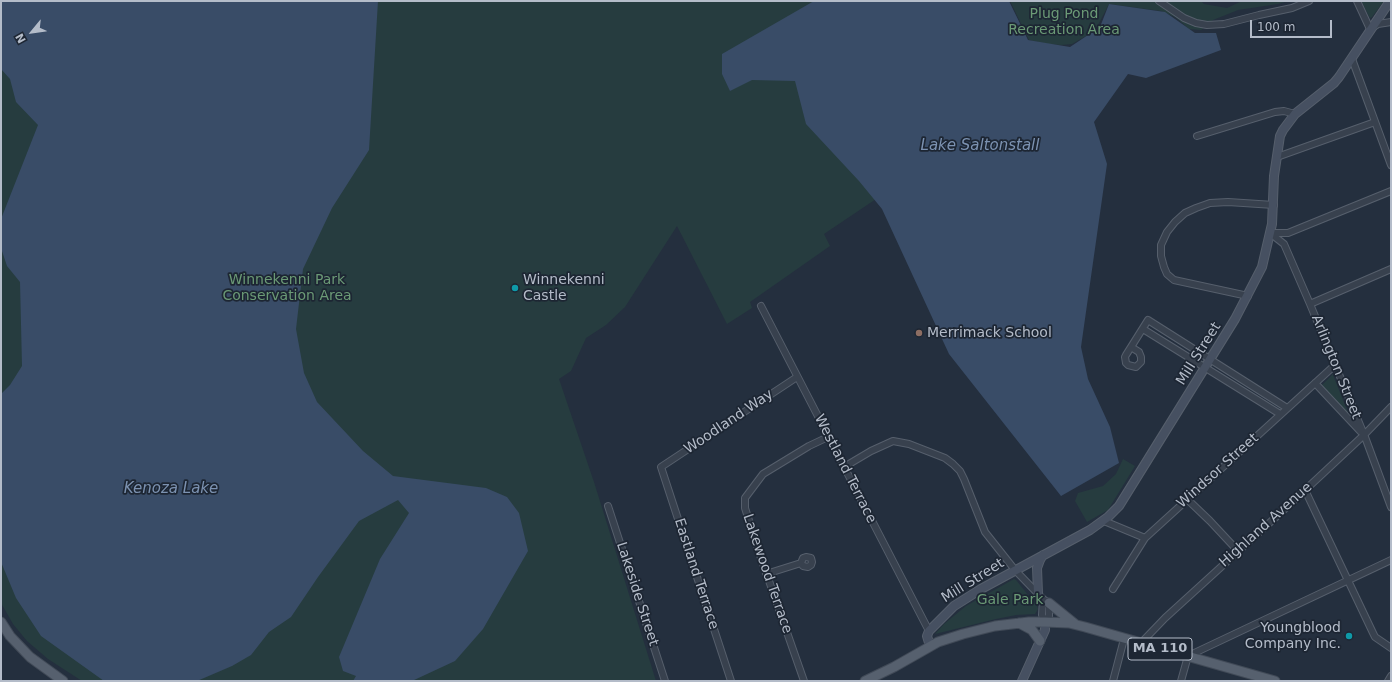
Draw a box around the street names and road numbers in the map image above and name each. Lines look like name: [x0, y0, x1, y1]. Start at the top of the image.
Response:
street label: Arlington Street: [1307, 312, 1365, 422]
street label: Mill Street: [1173, 320, 1225, 388]
street label: Woodland Way: [681, 386, 777, 458]
street label: Westland Terrace: [810, 412, 880, 526]
street label: Windsor Street: [1174, 430, 1262, 512]
street label: Highland Avenue: [1216, 479, 1316, 571]
street label: Lakewood Terrace: [739, 512, 795, 636]
street label: Eastland Terrace: [670, 516, 722, 632]
street label: Lakeside Street: [612, 540, 662, 648]
street label: Mill Street: [939, 555, 1007, 607]
road number: MA 110: [1128, 638, 1192, 660]

